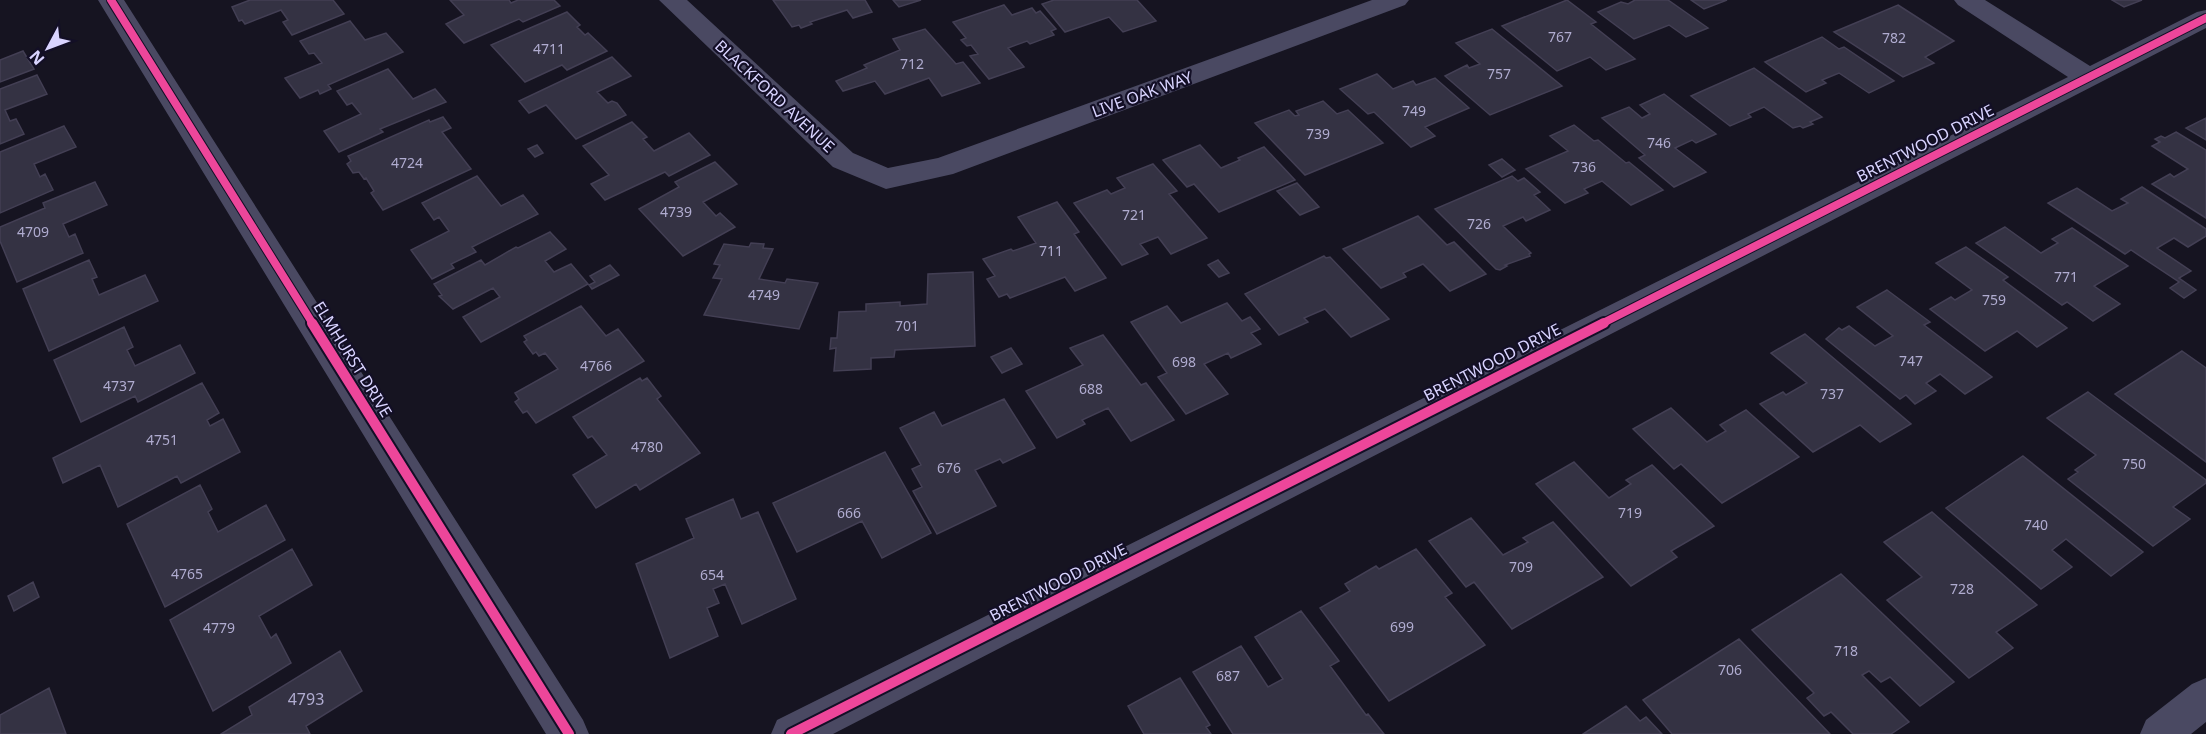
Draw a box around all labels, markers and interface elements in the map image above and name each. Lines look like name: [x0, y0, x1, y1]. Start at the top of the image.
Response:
north arrow: [18, 18, 78, 78]
house number: 767: [1548, 27, 1572, 46]
house number: 782: [1882, 28, 1906, 47]
street label: BLACKFORD AVENUE: [710, 35, 840, 157]
house number: 4711: [533, 39, 565, 58]
text: N: [24, 46, 49, 70]
house number: 712: [900, 54, 924, 73]
house number: 757: [1487, 64, 1511, 83]
street label: LIVE OAK WAY: [1089, 65, 1196, 122]
street label: BRENTWOOD DRIVE: [1853, 99, 1997, 187]
house number: 749: [1402, 101, 1426, 120]
house number: 739: [1306, 124, 1330, 143]
house number: 746: [1647, 133, 1671, 152]
house number: 4724: [391, 153, 423, 172]
house number: 736: [1572, 157, 1596, 176]
house number: 4739: [660, 202, 692, 221]
house number: 721: [1122, 205, 1146, 224]
house number: 726: [1467, 214, 1491, 233]
house number: 4709: [17, 222, 49, 241]
house number: 711: [1039, 241, 1063, 260]
house number: 771: [2054, 267, 2078, 286]
house number: 4749: [748, 285, 780, 304]
house number: 759: [1982, 290, 2006, 309]
street label: ELMHURST DRIVE: [309, 297, 397, 421]
house number: 701: [895, 316, 919, 335]
street label: BRENTWOOD DRIVE: [1420, 318, 1564, 406]
house number: 747: [1899, 351, 1923, 370]
house number: 698: [1172, 352, 1196, 371]
house number: 4766: [580, 356, 612, 375]
house number: 4737: [103, 376, 135, 395]
house number: 688: [1079, 379, 1103, 398]
house number: 737: [1820, 384, 1844, 403]
house number: 4751: [146, 430, 178, 449]
house number: 4780: [631, 437, 663, 456]
house number: 750: [2122, 454, 2146, 473]
house number: 676: [937, 458, 961, 477]
house number: 666: [837, 503, 861, 522]
house number: 719: [1618, 503, 1642, 522]
house number: 740: [2024, 515, 2048, 534]
street label: BRENTWOOD DRIVE: [986, 538, 1130, 626]
house number: 709: [1509, 557, 1533, 576]
house number: 4765: [171, 564, 203, 583]
house number: 654: [700, 565, 724, 584]
house number: 728: [1950, 579, 1974, 598]
house number: 699: [1390, 617, 1414, 636]
house number: 4779: [203, 618, 235, 637]
house number: 718: [1834, 641, 1858, 660]
house number: 706: [1718, 660, 1742, 679]
house number: 687: [1216, 666, 1240, 685]
house number: 4793: [288, 688, 324, 710]

